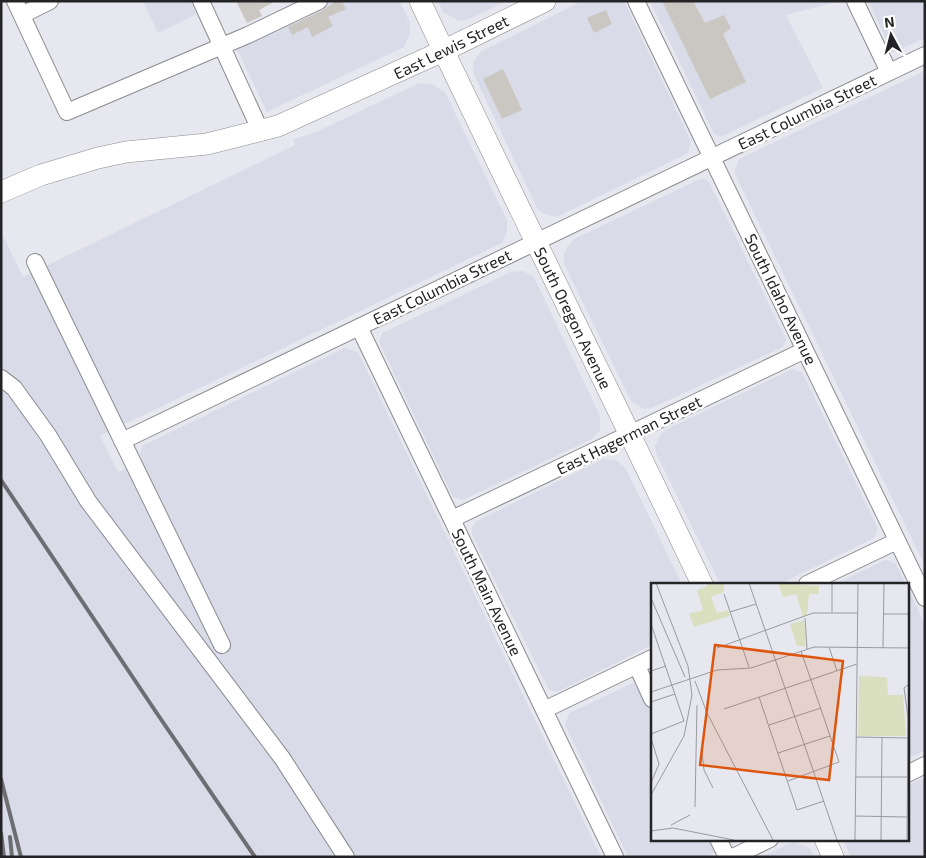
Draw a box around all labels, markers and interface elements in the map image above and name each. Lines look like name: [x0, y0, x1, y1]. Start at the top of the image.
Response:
street label: East Lewis Street: [390, 10, 511, 83]
north arrow: [866, 10, 916, 60]
text: N: [883, 13, 895, 31]
street label: East Columbia Street: [735, 70, 879, 153]
street label: South Idaho Avenue: [741, 230, 821, 367]
street label: South Oregon Avenue: [531, 244, 616, 392]
street label: East Columbia Street: [370, 245, 514, 328]
street label: East Hagerman Street: [553, 391, 704, 478]
street label: South Main Avenue: [448, 525, 526, 658]
inset map: [651, 583, 908, 840]

